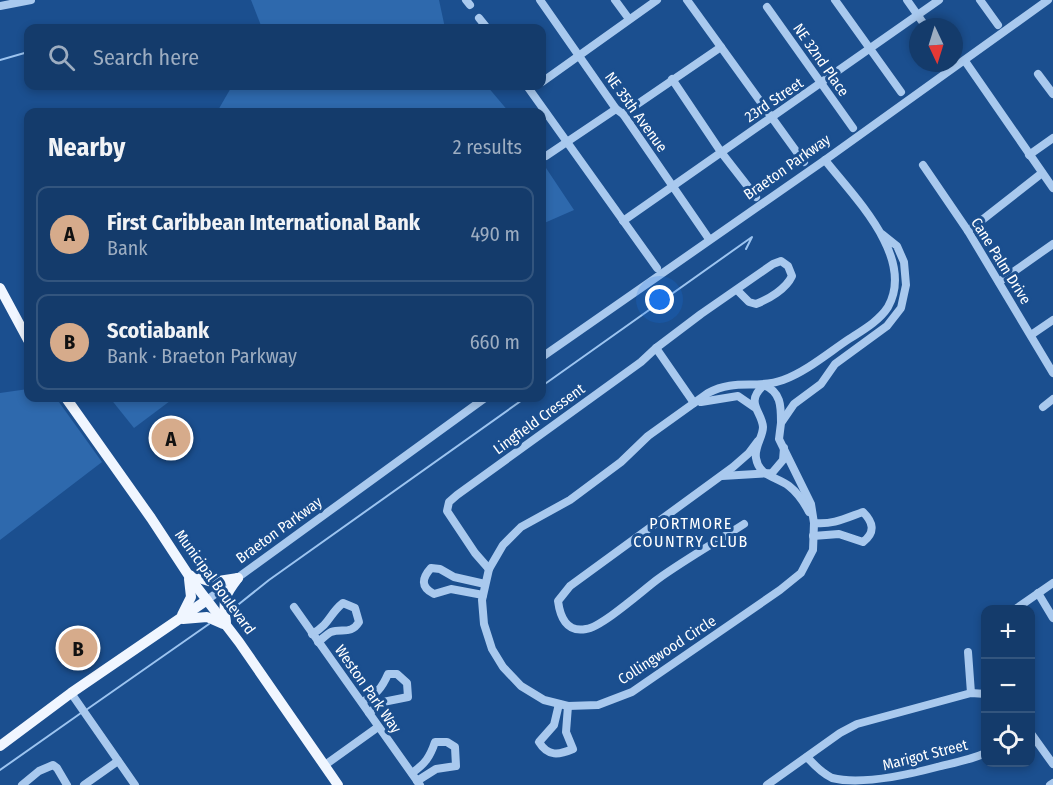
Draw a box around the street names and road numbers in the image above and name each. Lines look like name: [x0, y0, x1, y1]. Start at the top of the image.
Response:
street label: NE 32nd Place: [789, 20, 853, 100]
street label: NE 35th Avenue: [601, 68, 671, 156]
street label: 23rd Street: [741, 74, 807, 126]
street label: Braeton Parkway: [740, 130, 834, 204]
street label: Cane Palm Drive: [967, 214, 1035, 308]
street label: Lingfield Cressent: [490, 380, 588, 458]
street label: Braeton Parkway: [233, 493, 326, 567]
street label: Municipal Boulevard: [171, 526, 259, 638]
street label: Collingwood Circle: [615, 612, 719, 688]
street label: Weston Park Way: [331, 641, 405, 737]
street label: Marigot Street: [881, 736, 969, 774]

